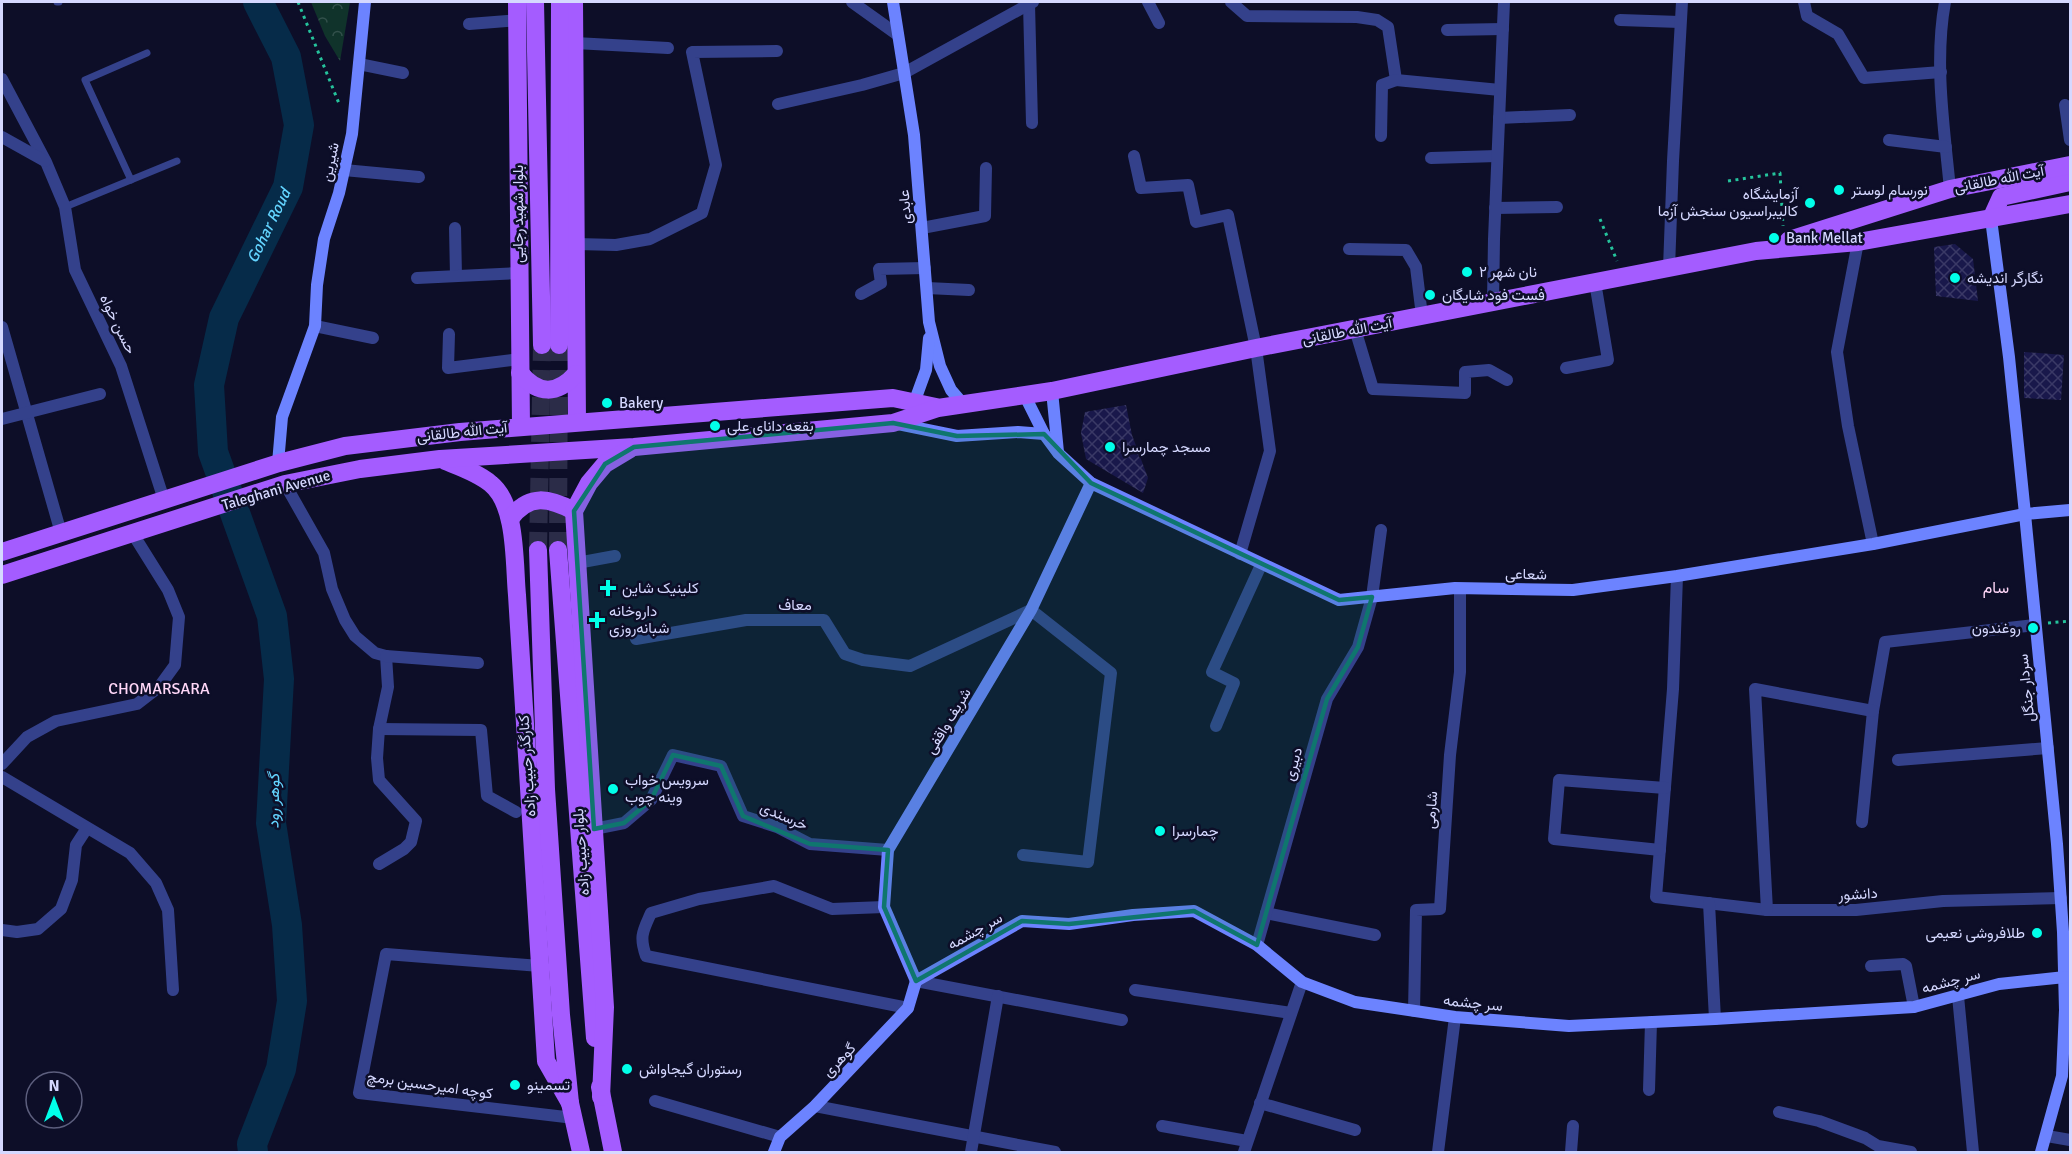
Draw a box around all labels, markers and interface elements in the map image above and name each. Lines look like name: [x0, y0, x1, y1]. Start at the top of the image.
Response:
street label: شیرین: [317, 141, 344, 183]
street label: آیت الله طالقانی: [1953, 161, 2047, 197]
street label: بلوار شهید رجایی: [509, 165, 528, 263]
place label: نورسام لوستر: [1850, 181, 1928, 200]
water label: Gohar Roud: [243, 183, 297, 266]
marker: نورسام لوستر: [1832, 183, 1846, 197]
place label: آزمایشگاه کالیبراسیون سنجش آزما: [1658, 185, 1800, 221]
street label: عابدی: [895, 189, 916, 225]
marker: آزمایشگاه کالیبراسیون سنجش آزما: [1803, 196, 1817, 210]
place label: Bank Mellat: [1786, 229, 1863, 247]
marker: Bank Mellat: [1767, 231, 1781, 245]
place label: نان شهر ۲: [1479, 263, 1537, 281]
marker: نان شهر ۲: [1460, 265, 1474, 279]
place label: نگارگر اندیشه: [1967, 269, 2043, 287]
marker: نگارگر اندیشه: [1948, 271, 1962, 285]
place label: فست فود شایگان: [1442, 286, 1545, 304]
marker: فست فود شایگان: [1423, 288, 1437, 302]
street label: حسن خواه: [95, 291, 140, 357]
street label: آیت الله طالقانی: [1301, 313, 1395, 349]
place label: Bakery: [619, 394, 663, 412]
marker: Bakery: [600, 396, 614, 410]
place label: بقعه دانای علی: [727, 417, 814, 436]
street label: آیت الله طالقانی: [416, 418, 510, 447]
marker: بقعه دانای علی: [708, 419, 722, 433]
place label: مسجد چمارسرا: [1122, 438, 1211, 457]
marker: مسجد چمارسرا: [1103, 440, 1117, 454]
street label: Taleghani Avenue: [220, 466, 332, 514]
street label: شعاعی: [1505, 565, 1547, 584]
district label: سام: [1983, 578, 2009, 598]
marker: کلینیک شاین: [599, 579, 617, 597]
place label: کلینیک شاین: [622, 579, 699, 598]
street label: معاف: [778, 596, 812, 614]
place label: داروخانه شبانه‌روزی: [609, 602, 669, 638]
marker: داروخانه شبانه‌روزی: [590, 613, 604, 627]
place label: روغندون: [1972, 619, 2021, 637]
marker: روغندون: [2026, 621, 2040, 635]
street label: سردار جنگل: [2013, 653, 2039, 723]
district label: CHOMARSARA: [108, 679, 210, 699]
street label: شریف واقفی: [921, 685, 976, 758]
street label: کنارگذر حبیب زاده: [514, 714, 540, 818]
street label: دبیری: [1280, 745, 1307, 783]
water label: گوهر رود: [264, 770, 285, 829]
place label: سرویس خواب وینه چوب: [625, 771, 709, 807]
marker: سرویس خواب وینه چوب: [606, 782, 620, 796]
street label: شارمی: [1421, 790, 1442, 830]
street label: خرسندی: [757, 798, 811, 835]
street label: بلوار حبیب زاده: [569, 808, 593, 896]
place label: چمارسرا: [1172, 822, 1219, 841]
marker: چمارسرا: [1153, 824, 1167, 838]
street label: دانشور: [1837, 884, 1878, 904]
street label: سر چشمه: [944, 908, 1006, 954]
place label: طلافروشی نعیمی: [1925, 924, 2025, 943]
marker: طلافروشی نعیمی: [2030, 926, 2044, 940]
street label: سر چشمه: [1920, 964, 1983, 998]
street label: سر چشمه: [1442, 991, 1504, 1016]
street label: گوهری: [819, 1039, 860, 1081]
place label: رستوران گیجاواش: [639, 1060, 742, 1079]
marker: رستوران گیجاواش: [620, 1062, 634, 1076]
street label: کوچه امیرحسین برمچ: [366, 1067, 494, 1105]
north arrow: [24, 1070, 84, 1130]
text: N: [48, 1076, 60, 1096]
place label: تسمینو: [527, 1076, 570, 1094]
marker: تسمینو: [508, 1078, 522, 1092]

